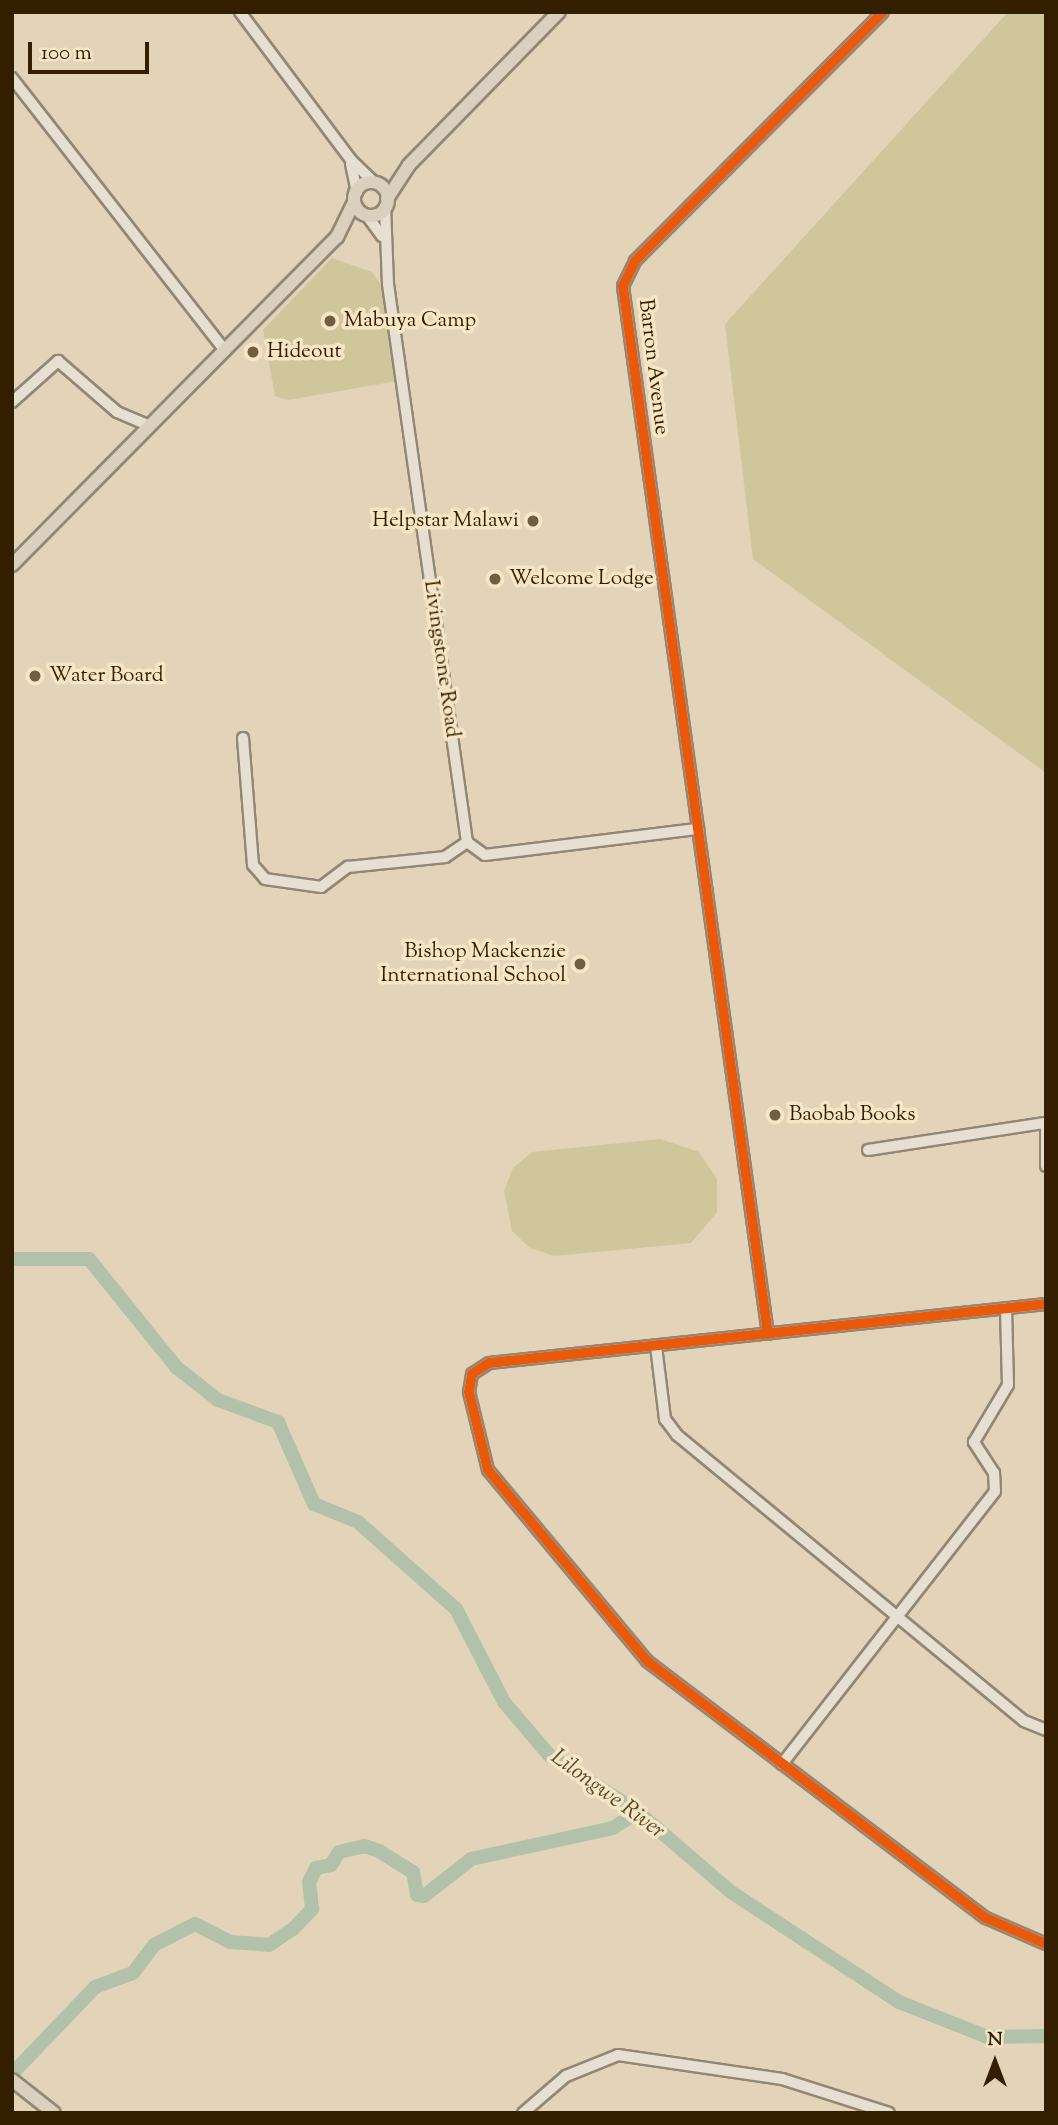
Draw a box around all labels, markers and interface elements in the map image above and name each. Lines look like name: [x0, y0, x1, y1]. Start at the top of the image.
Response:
scale bar: [32, 28, 152, 72]
text: 100 m: [41, 39, 92, 69]
street label: Barron Avenue: [632, 298, 674, 436]
place label: Mabuya Camp: [344, 308, 476, 334]
marker: Mabuya Camp: [322, 313, 338, 329]
place label: Hideout: [267, 339, 342, 365]
marker: Hideout: [245, 344, 261, 360]
place label: Helpstar Malawi: [372, 508, 519, 534]
marker: Helpstar Malawi: [525, 513, 541, 529]
place label: Welcome Lodge: [509, 566, 654, 592]
marker: Welcome Lodge: [487, 571, 503, 587]
street label: Livingstone Road: [417, 579, 465, 739]
place label: Water Board: [49, 663, 164, 689]
marker: Water Board: [27, 668, 43, 684]
place label: Bishop Mackenzie International School: [380, 939, 566, 989]
marker: Bishop Mackenzie International School: [572, 956, 588, 972]
place label: Baobab Books: [789, 1102, 916, 1128]
marker: Baobab Books: [767, 1107, 783, 1123]
water label: Lilongwe River: [544, 1744, 670, 1846]
north arrow: [960, 2027, 1030, 2097]
text: N: [987, 2027, 1003, 2054]

